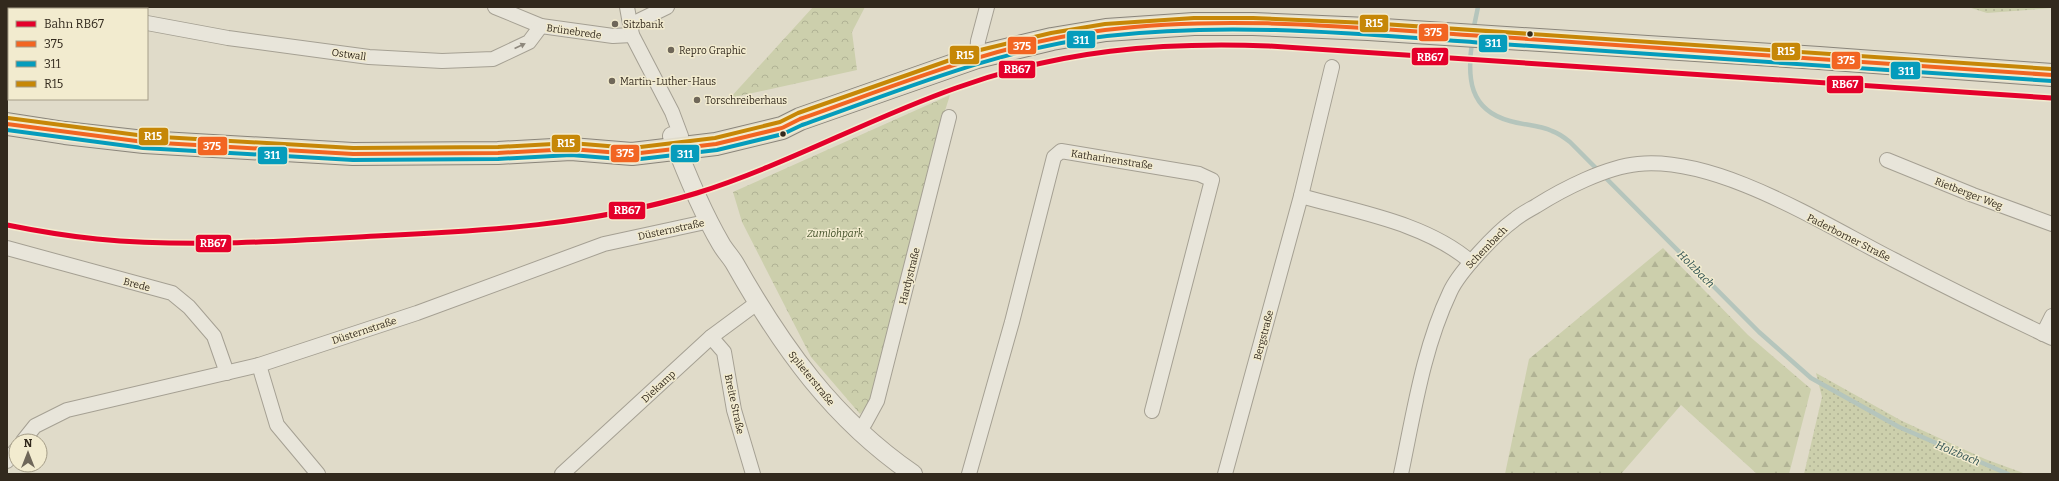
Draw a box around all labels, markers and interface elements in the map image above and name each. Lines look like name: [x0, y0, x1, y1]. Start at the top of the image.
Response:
legend: [8, 8, 148, 100]
line badge: R15: [1359, 14, 1389, 33]
text: Bahn RB67: [44, 17, 104, 31]
text: R15: [1365, 17, 1383, 30]
marker: Sitzbank: [610, 19, 620, 29]
place label: Sitzbank: [623, 19, 664, 31]
street label: Brünebrede: [546, 22, 602, 42]
line badge: 375: [1418, 23, 1449, 42]
text: 375: [1424, 26, 1442, 39]
unlabelled marker: [1525, 29, 1535, 39]
line badge: 311: [1066, 30, 1096, 49]
text: 311: [1073, 34, 1089, 47]
line badge: 311: [1478, 34, 1508, 53]
line badge: 375: [1007, 36, 1037, 55]
text: 375: [44, 37, 63, 51]
text: 311: [1485, 37, 1501, 50]
text: 375: [1013, 40, 1031, 53]
line badge: R15: [1771, 42, 1801, 61]
one-way arrow: [515, 43, 526, 49]
marker: Repro Graphic: [666, 45, 676, 55]
place label: Repro Graphic: [679, 45, 746, 57]
line badge: R15: [949, 45, 980, 65]
text: R15: [1777, 45, 1795, 58]
street label: Ostwall: [331, 47, 367, 63]
line badge: RB67: [1411, 47, 1449, 66]
text: R15: [956, 49, 974, 62]
text: RB67: [1417, 51, 1443, 64]
line badge: 375: [1831, 51, 1861, 70]
text: 375: [1837, 54, 1855, 67]
text: 311: [44, 57, 61, 71]
line badge: RB67: [998, 60, 1036, 79]
line badge: 311: [1890, 61, 1921, 80]
text: RB67: [1004, 63, 1030, 76]
text: 311: [1898, 65, 1914, 78]
line badge: RB67: [1826, 75, 1864, 94]
marker: Martin-Luther-Haus: [607, 76, 617, 86]
place label: Martin-Luther-Haus: [620, 76, 716, 88]
text: R15: [44, 77, 63, 91]
text: RB67: [1832, 78, 1858, 91]
marker: Torschreiberhaus: [692, 95, 702, 105]
place label: Torschreiberhaus: [705, 95, 787, 107]
line badge: R15: [138, 127, 169, 146]
unlabelled marker: [778, 129, 788, 139]
text: R15: [144, 130, 162, 143]
line badge: R15: [551, 134, 581, 153]
line badge: 375: [197, 136, 228, 156]
text: R15: [557, 137, 575, 150]
text: 375: [203, 140, 221, 153]
line badge: 375: [610, 144, 640, 163]
line badge: 311: [670, 144, 700, 163]
line badge: 311: [257, 146, 288, 165]
text: 375: [616, 147, 634, 160]
text: 311: [677, 148, 693, 161]
street label: Katharinenstraße: [1070, 148, 1154, 172]
text: 311: [264, 149, 280, 162]
street label: Rietberger Weg: [1933, 175, 2005, 213]
line badge: RB67: [608, 201, 646, 220]
text: RB67: [614, 204, 640, 217]
street label: Paderborner Straße: [1805, 212, 1892, 264]
street label: Düsternstraße: [637, 217, 705, 243]
street label: Schembach: [1463, 223, 1510, 271]
park label: Zumlohpark: [807, 228, 864, 240]
line badge: RB67: [195, 234, 232, 253]
text: RB67: [200, 237, 226, 250]
street label: Hardystraße: [897, 247, 923, 306]
water label: Holzbach: [1674, 248, 1717, 291]
street label: Brede: [122, 276, 151, 294]
street label: Bergstraße: [1252, 309, 1276, 362]
street label: Düsternstraße: [330, 315, 398, 347]
street label: Splieterstraße: [786, 349, 837, 408]
street label: Diekamp: [639, 368, 678, 405]
street label: Breite Straße: [722, 373, 746, 435]
north arrow: [8, 433, 48, 473]
text: N: [24, 437, 33, 450]
water label: Holzbach: [1934, 438, 1982, 469]

